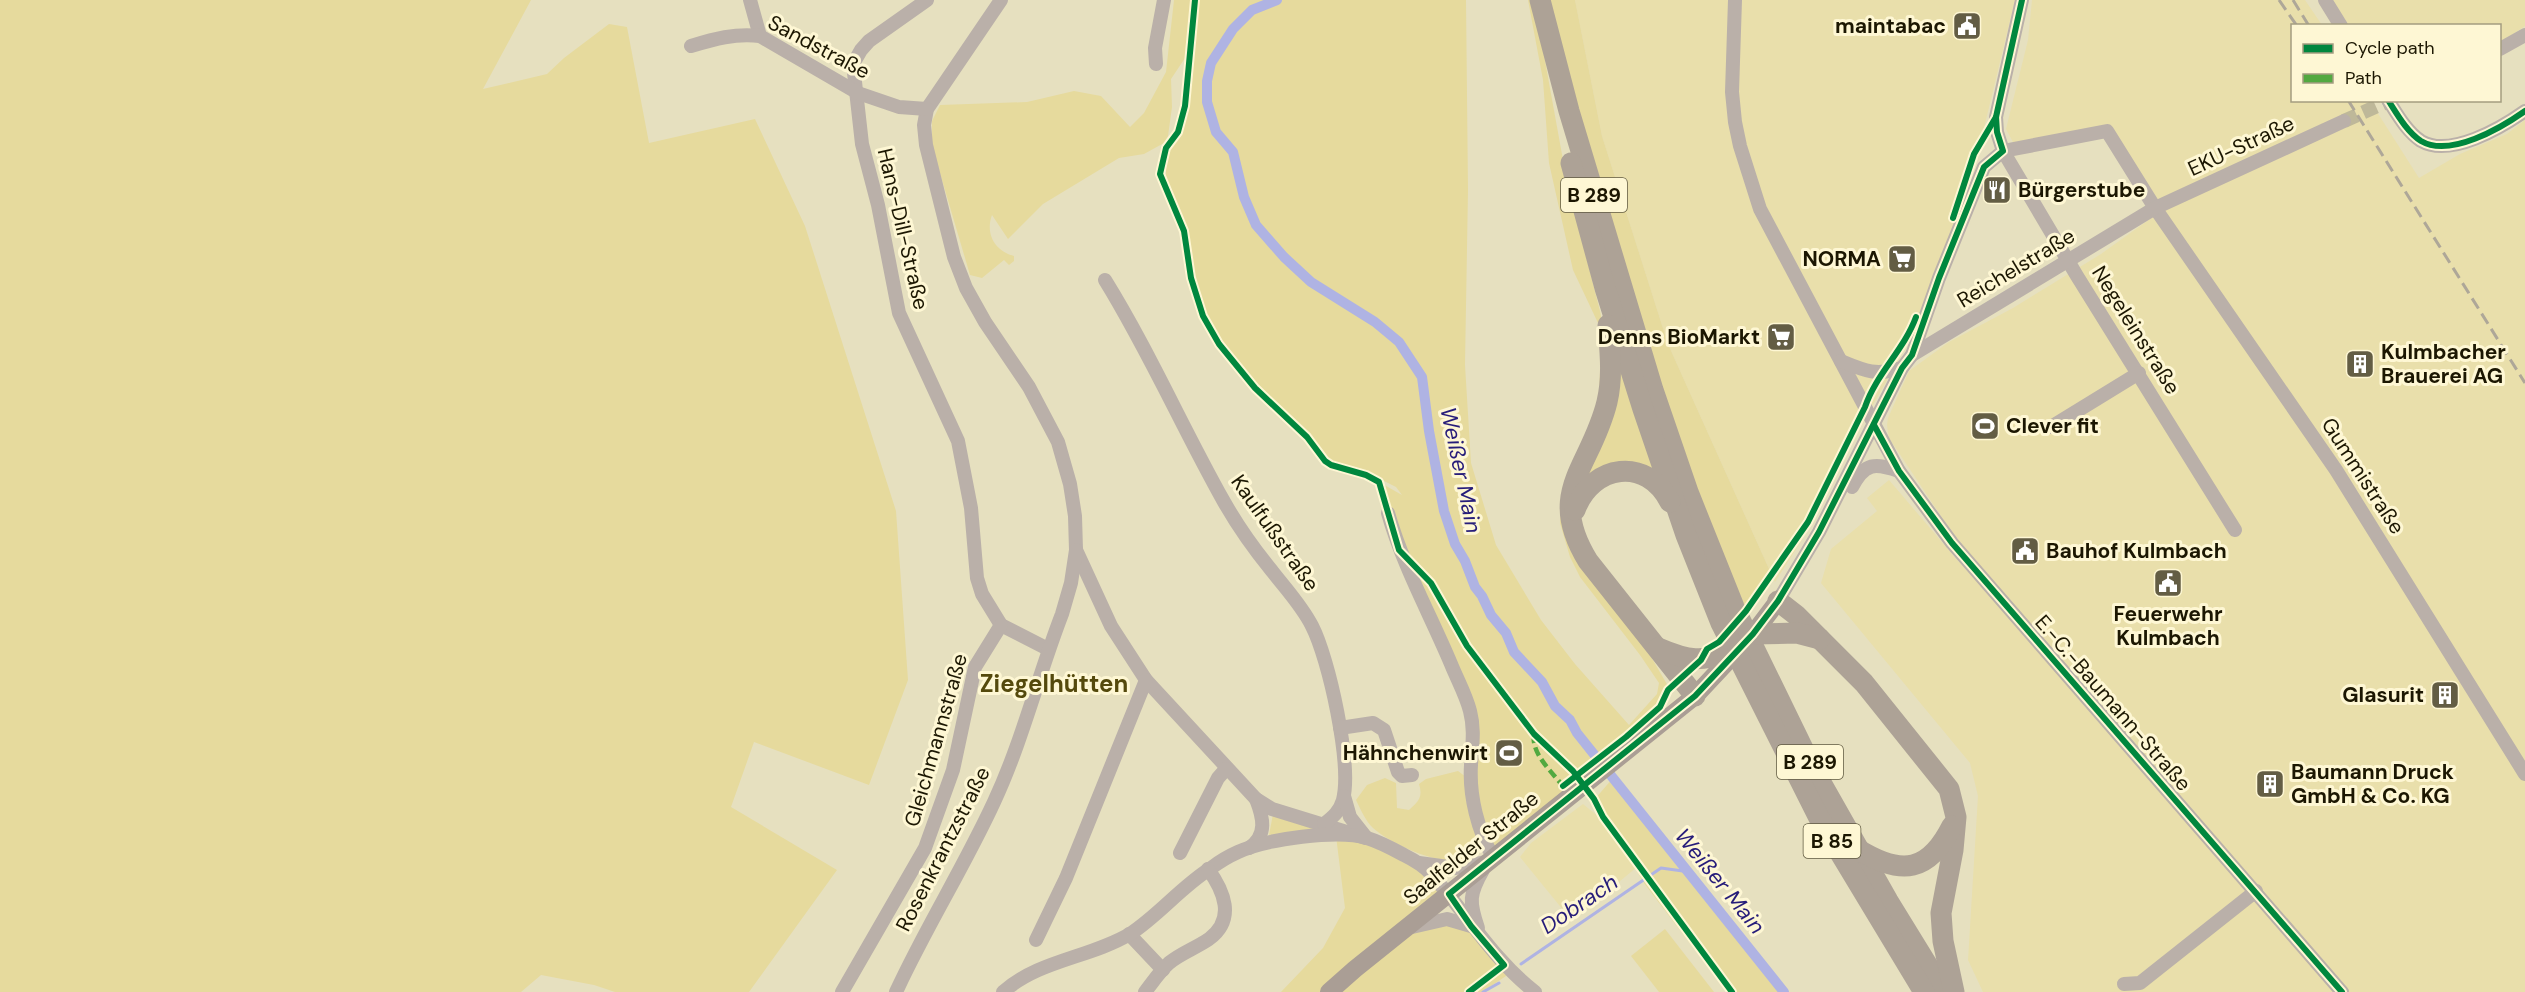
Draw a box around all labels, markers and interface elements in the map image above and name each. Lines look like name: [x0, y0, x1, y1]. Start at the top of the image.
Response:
street label: Sandstraße: [763, 8, 875, 86]
public building icon: maintabac: [1951, 10, 1983, 42]
place label: maintabac: [1835, 12, 1946, 40]
legend: [2291, 24, 2501, 102]
text: Cycle path: [2345, 36, 2435, 60]
text: Path: [2345, 66, 2382, 90]
street label: EKU-Straße: [2183, 109, 2299, 183]
street label: Hans-Dill-Straße: [871, 145, 935, 313]
restaurant icon: Bürgerstube: [1981, 174, 2013, 206]
place label: Bürgerstube: [2018, 176, 2145, 204]
road number: B 289: [1561, 178, 1627, 212]
street label: Reichelstraße: [1952, 222, 2080, 314]
supermarket icon: NORMA: [1886, 243, 1918, 275]
place label: NORMA: [1802, 245, 1881, 273]
street label: Negeleinstraße: [2085, 261, 2187, 400]
supermarket icon: Denns BioMarkt: [1765, 321, 1797, 353]
place label: Denns BioMarkt: [1598, 323, 1760, 351]
place label: Kulmbacher Brauerei AG: [2381, 338, 2506, 390]
building icon: Kulmbacher Brauerei AG: [2344, 348, 2376, 380]
water label: Weißer Main: [1433, 404, 1489, 536]
sports icon: Clever fit: [1969, 410, 2001, 442]
place label: Clever fit: [2006, 412, 2099, 440]
street label: Gummistraße: [2315, 412, 2411, 540]
street label: Kaulfußstraße: [1225, 469, 1326, 597]
public building icon: Bauhof Kulmbach: [2009, 535, 2041, 567]
place label: Bauhof Kulmbach: [2046, 537, 2227, 565]
public building icon: Feuerwehr Kulmbach: [2152, 567, 2184, 599]
place label: Feuerwehr Kulmbach: [2114, 600, 2223, 652]
street label: E.-C.-Baumann-Straße: [2029, 609, 2197, 797]
street label: Gleichmannstraße: [898, 650, 974, 830]
district label: Ziegelhütten: [980, 668, 1128, 699]
building icon: Glasurit: [2429, 679, 2461, 711]
place label: Glasurit: [2342, 681, 2424, 709]
sports icon: Hähnchenwirt: [1493, 737, 1525, 769]
place label: Hähnchenwirt: [1343, 739, 1488, 767]
road number: B 289: [1777, 745, 1843, 779]
place label: Baumann Druck GmbH & Co. KG: [2291, 758, 2454, 810]
street label: Rosenkrantzstraße: [889, 762, 997, 936]
building icon: Baumann Druck GmbH & Co. KG: [2254, 768, 2286, 800]
street label: Saalfelder Straße: [1397, 785, 1545, 911]
water label: Weißer Main: [1668, 822, 1772, 940]
road number: B 85: [1804, 824, 1860, 858]
water label: Dobrach: [1535, 867, 1623, 941]

